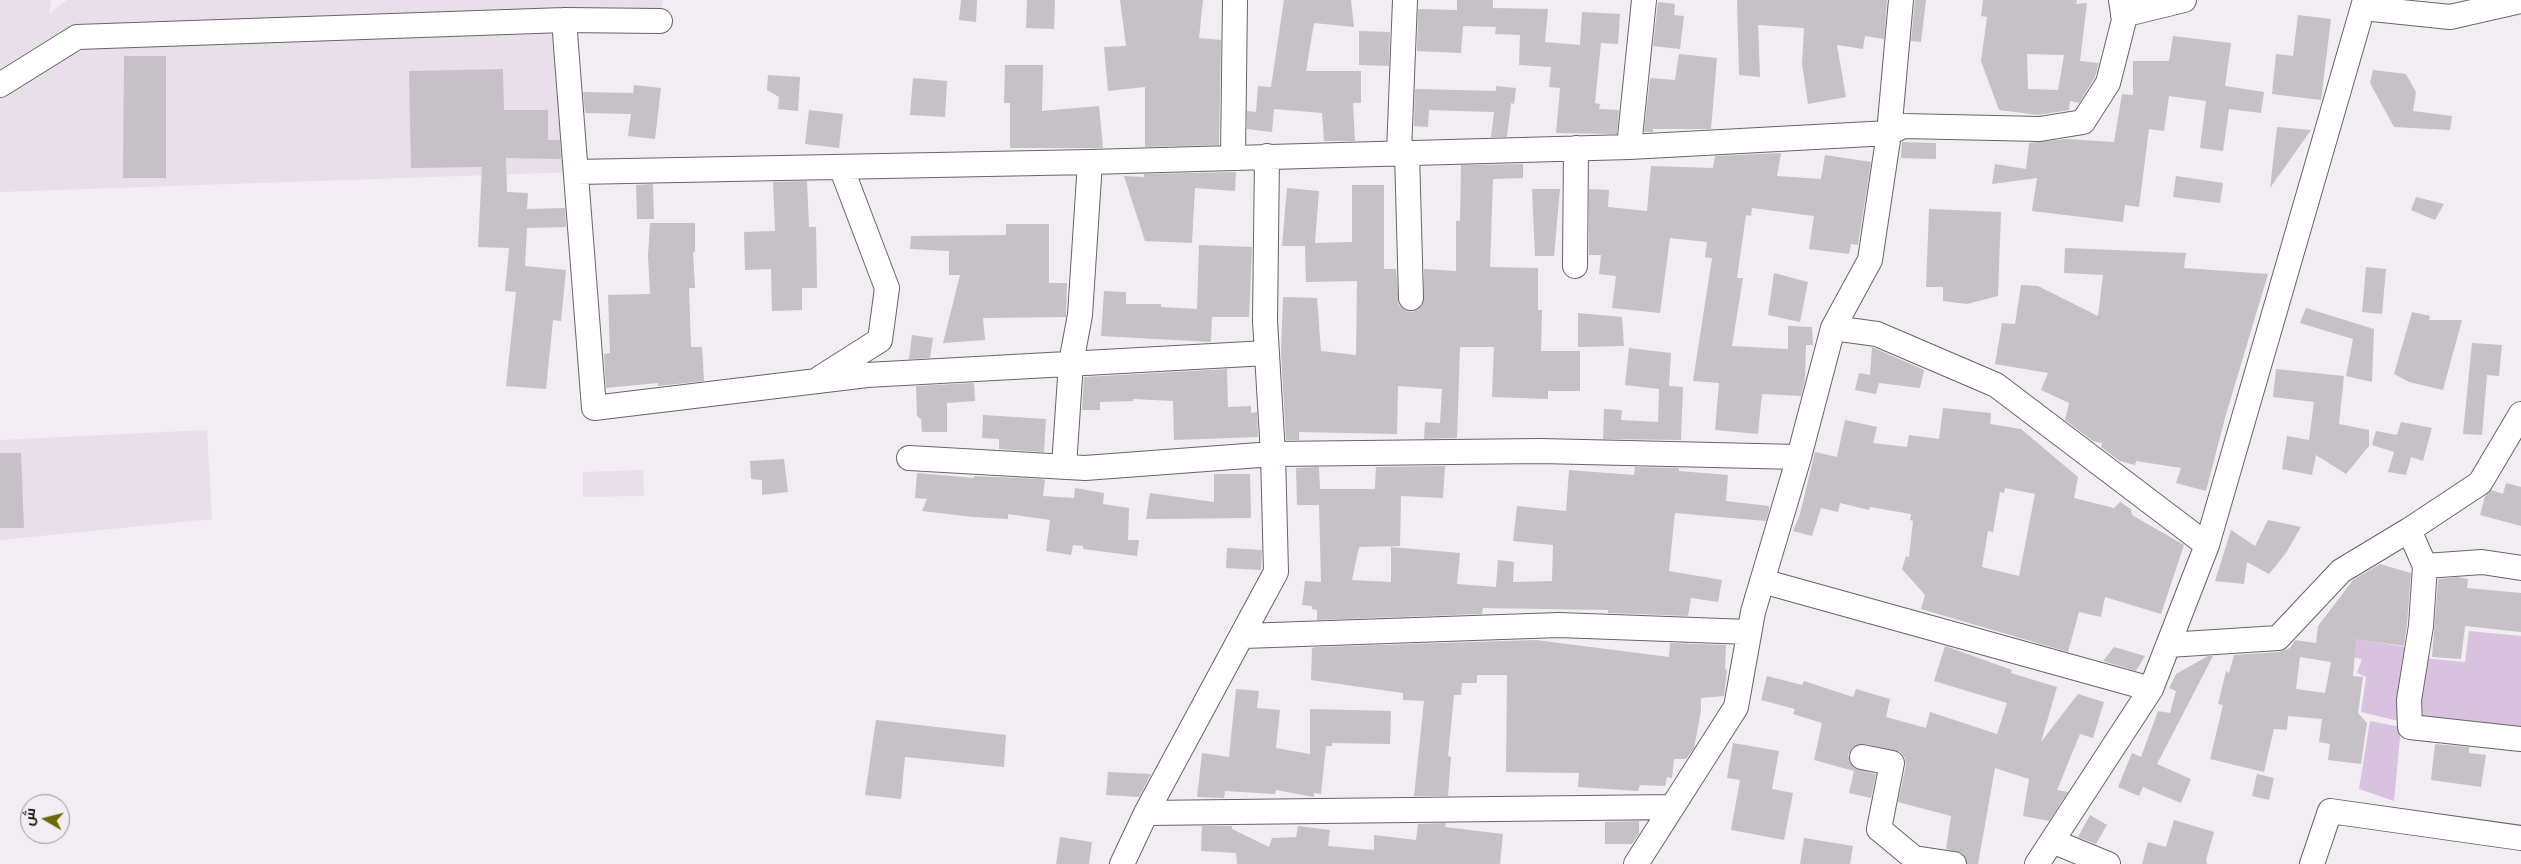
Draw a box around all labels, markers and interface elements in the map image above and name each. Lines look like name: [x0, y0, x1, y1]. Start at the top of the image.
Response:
north arrow: [20, 794, 70, 844]
text: ش: [21, 807, 40, 827]

